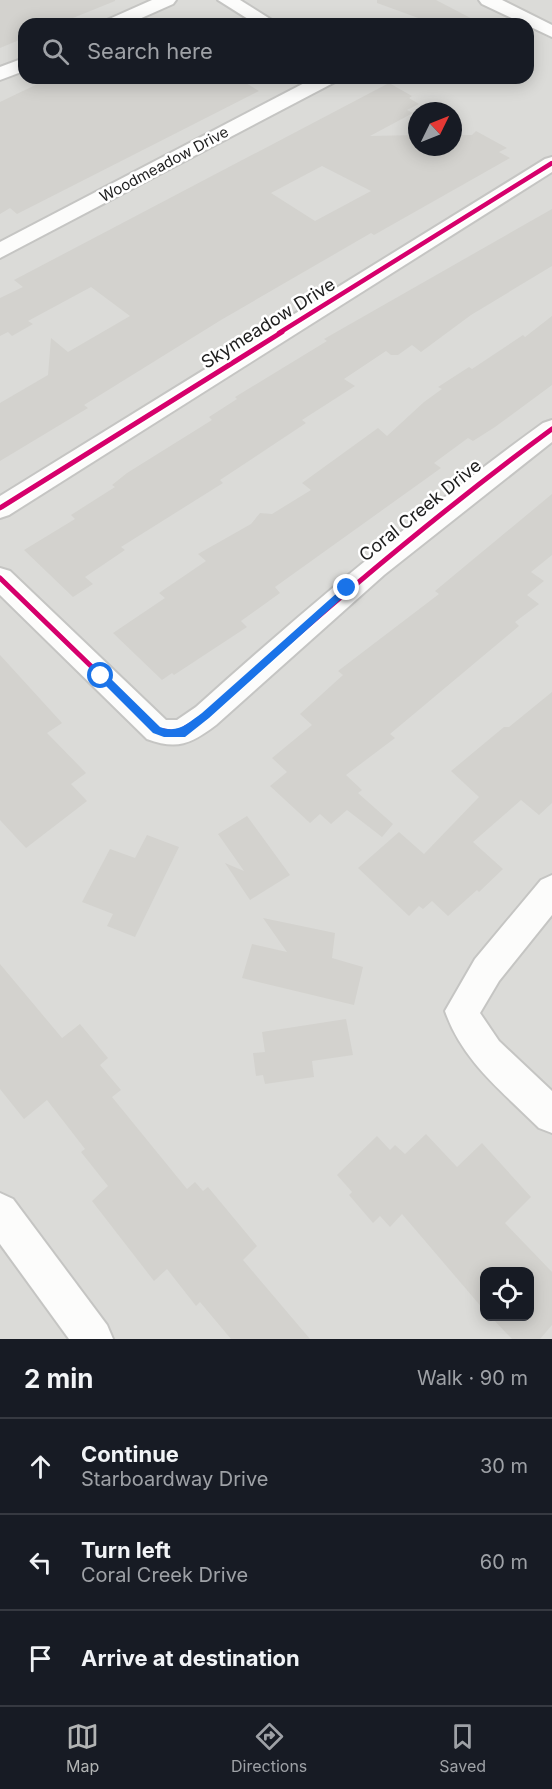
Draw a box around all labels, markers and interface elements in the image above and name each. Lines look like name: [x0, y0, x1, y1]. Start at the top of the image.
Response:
search box: [18, 18, 534, 84]
icon: search: [39, 35, 72, 68]
text: Search here: [87, 38, 213, 64]
north arrow: [408, 102, 462, 156]
street label: Woodmeadow Drive: [96, 122, 232, 206]
street label: Skymeadow Drive: [197, 273, 339, 373]
street label: Coral Creek Drive: [355, 454, 485, 566]
route end: [333, 574, 359, 600]
route start: [87, 662, 113, 688]
map controls: [480, 1267, 534, 1321]
button: locate: [480, 1267, 534, 1321]
text: 2 min: [24, 1363, 94, 1394]
text: Walk · 90 m: [417, 1366, 528, 1390]
text: Continue: [81, 1441, 179, 1467]
icon: ahead: [24, 1450, 57, 1483]
text: 30 m: [480, 1454, 528, 1478]
text: Starboardway Drive: [81, 1467, 268, 1491]
text: Turn left: [81, 1537, 171, 1563]
icon: left: [24, 1546, 57, 1579]
text: 60 m: [480, 1550, 528, 1574]
text: Coral Creek Drive: [81, 1563, 248, 1587]
icon: arrive: [24, 1642, 57, 1675]
text: Arrive at destination: [81, 1645, 300, 1671]
tab: Map: [66, 1720, 99, 1776]
tab: Directions: [231, 1720, 307, 1776]
tab: Saved: [439, 1720, 486, 1776]

